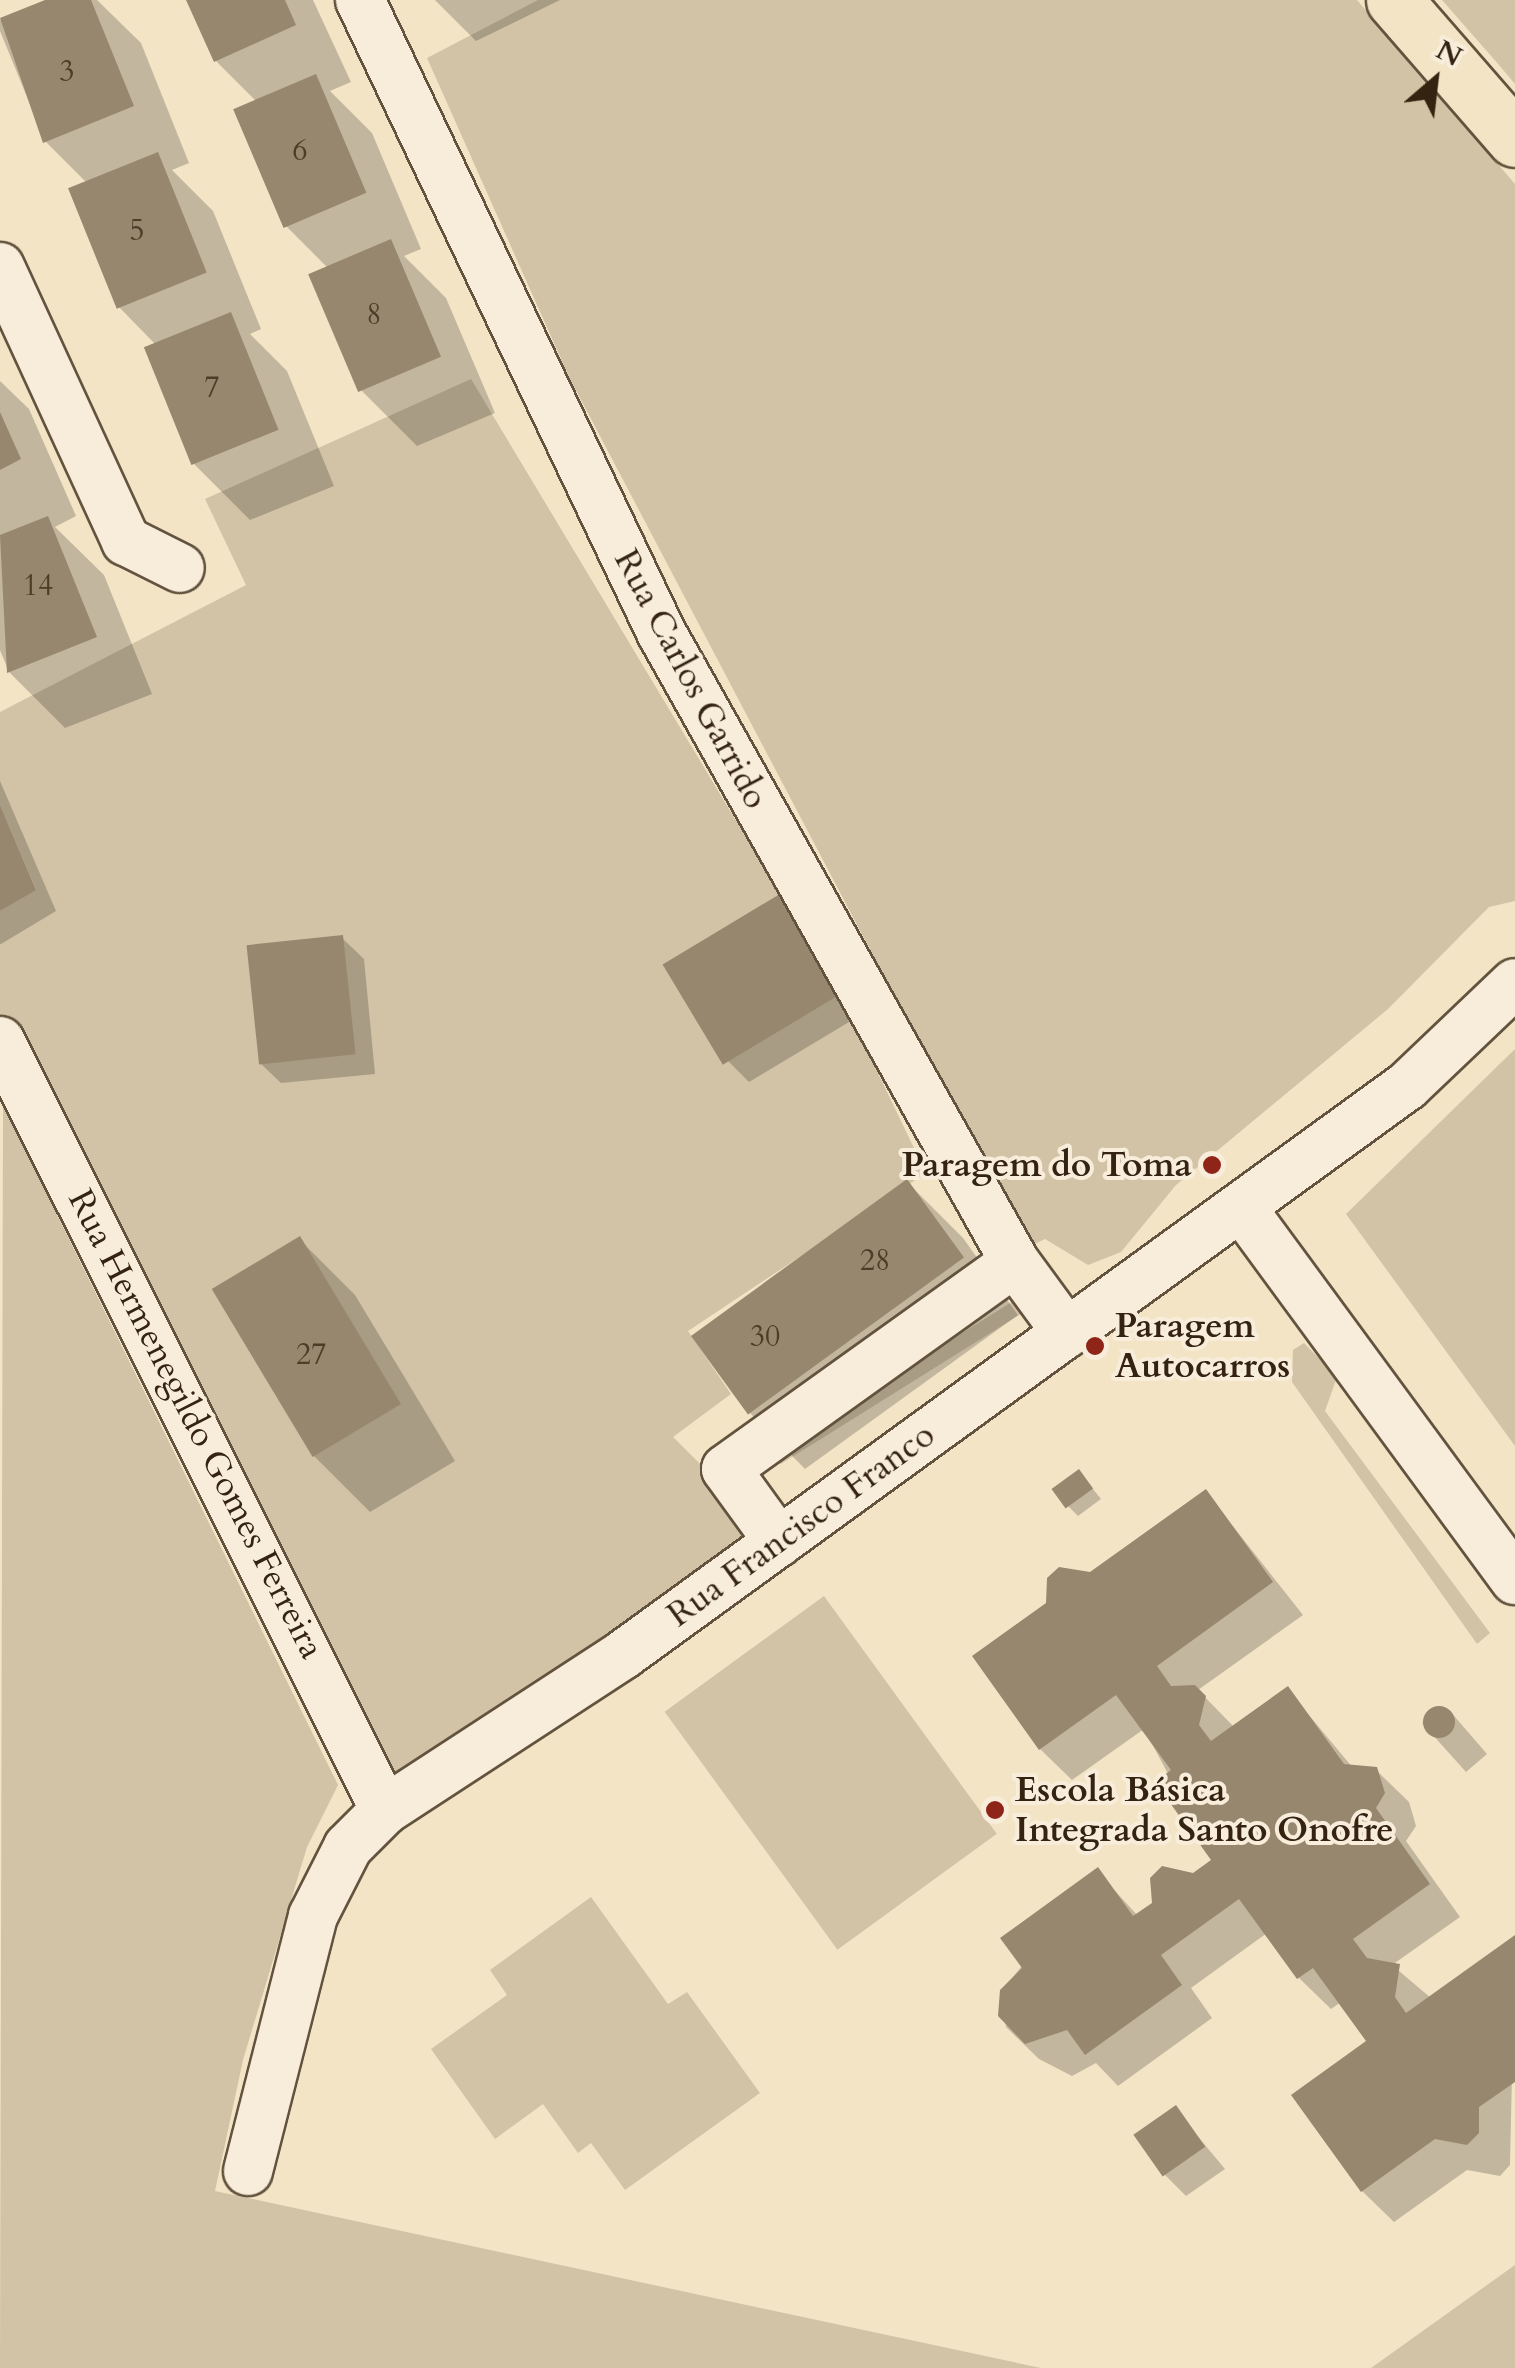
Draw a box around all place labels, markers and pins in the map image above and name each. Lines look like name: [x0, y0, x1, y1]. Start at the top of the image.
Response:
place label: Paragem do Toma: [902, 1144, 1192, 1186]
marker: Paragem do Toma: [1201, 1154, 1223, 1176]
place label: Paragem Autocarros: [1115, 1305, 1290, 1387]
marker: Paragem Autocarros: [1084, 1335, 1106, 1357]
place label: Escola Básica Integrada Santo Onofre: [1015, 1769, 1394, 1851]
marker: Escola Básica Integrada Santo Onofre: [984, 1799, 1006, 1821]

